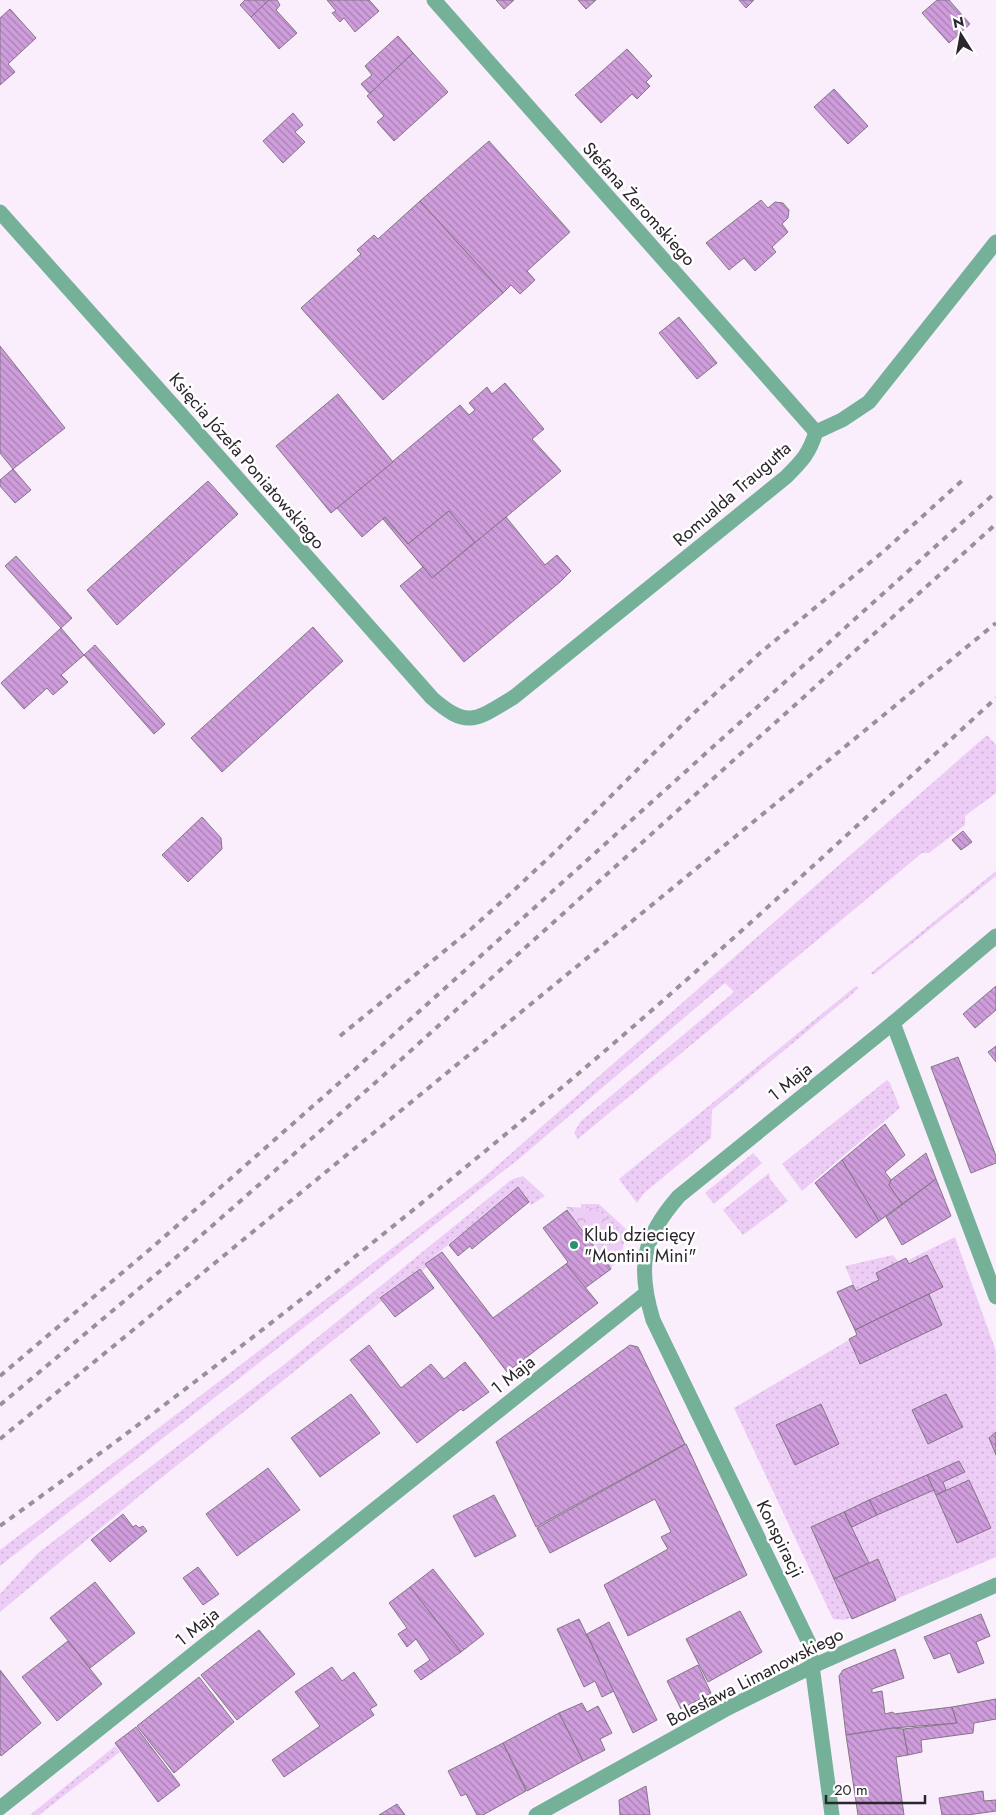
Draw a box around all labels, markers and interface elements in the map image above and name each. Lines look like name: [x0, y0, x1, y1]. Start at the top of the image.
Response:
north arrow: [936, 10, 986, 60]
text: N: [951, 11, 966, 33]
street label: Stefana Żeromskiego: [576, 136, 702, 272]
street label: Księcia Józefa Poniatowskiego: [163, 367, 331, 555]
street label: Romualda Traugutta: [667, 435, 797, 553]
street label: 1 Maja: [762, 1056, 818, 1108]
place label: Klub dziecięcy "Montini Mini": [584, 1222, 697, 1269]
marker: Klub dziecięcy "Montini Mini": [568, 1239, 580, 1251]
street label: 1 Maja: [485, 1349, 541, 1401]
street label: Konspiracji: [750, 1496, 810, 1582]
street label: 1 Maja: [169, 1601, 225, 1653]
street label: Bolesława Limanowskiego: [662, 1621, 848, 1733]
scale bar: [826, 1772, 925, 1804]
text: 20 m: [834, 1779, 868, 1801]

